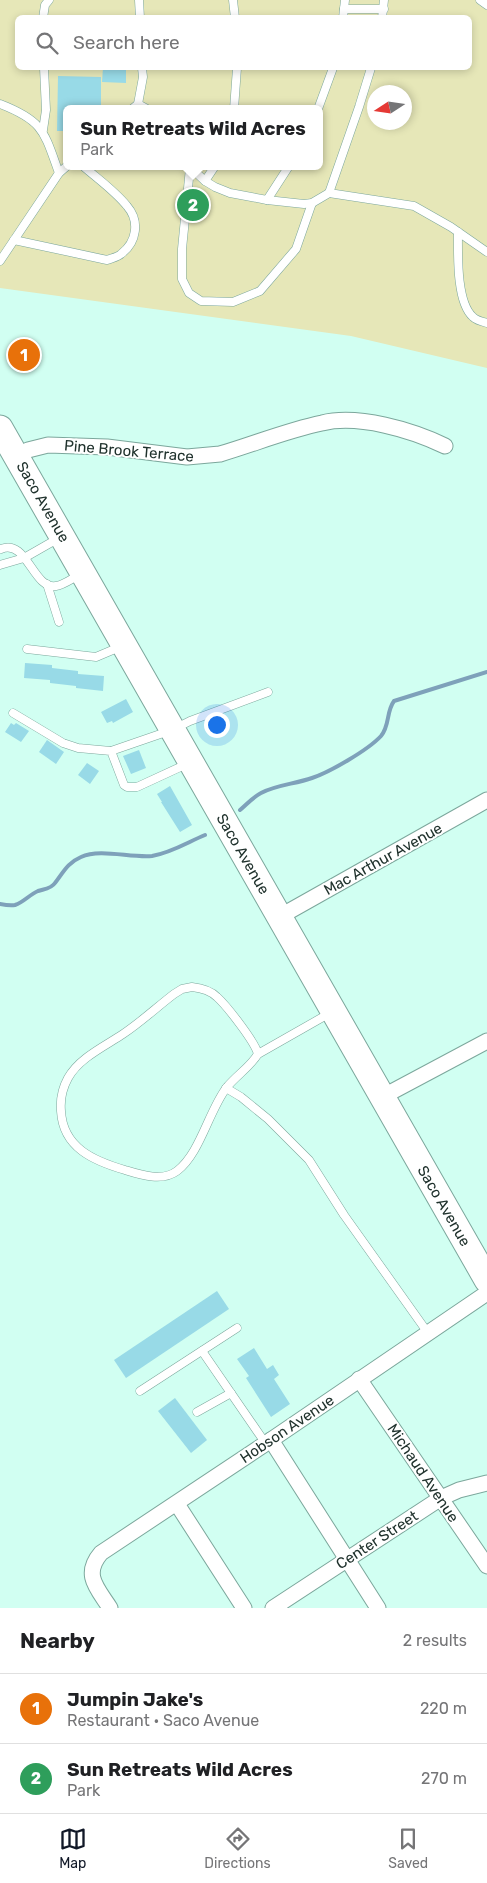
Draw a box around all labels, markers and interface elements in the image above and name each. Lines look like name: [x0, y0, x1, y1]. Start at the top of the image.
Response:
search box: [15, 15, 472, 70]
icon: search: [33, 29, 61, 57]
text: Search here: [73, 31, 180, 54]
north arrow: [367, 85, 412, 130]
popup: [63, 105, 323, 170]
text: Sun Retreats Wild Acres: [80, 117, 306, 140]
text: Park: [80, 140, 113, 159]
pin: 2: [177, 186, 209, 224]
pin: 1: [8, 336, 40, 374]
street label: Pine Brook Terrace: [63, 436, 195, 466]
street label: Saco Avenue: [13, 458, 73, 546]
your location: [204, 712, 230, 738]
street label: Saco Avenue: [213, 810, 273, 898]
street label: Mac Arthur Avenue: [321, 819, 445, 899]
street label: Saco Avenue: [414, 1162, 474, 1250]
street label: Hobson Avenue: [237, 1391, 337, 1467]
street label: Michaud Avenue: [383, 1420, 463, 1526]
street label: Center Street: [333, 1507, 421, 1573]
text: Nearby: [20, 1628, 95, 1653]
text: 2 results: [403, 1631, 467, 1650]
text: Jumpin Jake's: [67, 1688, 203, 1711]
text: 1: [32, 1699, 40, 1718]
text: 220 m: [420, 1699, 467, 1718]
text: Restaurant · Saco Avenue: [67, 1711, 259, 1730]
text: Sun Retreats Wild Acres: [67, 1758, 293, 1781]
text: 2: [31, 1769, 41, 1788]
text: 270 m: [421, 1769, 467, 1788]
text: Park: [67, 1781, 100, 1800]
tab: Map: [59, 1825, 87, 1872]
tab: Directions: [204, 1825, 271, 1872]
tab: Saved: [388, 1825, 428, 1872]

